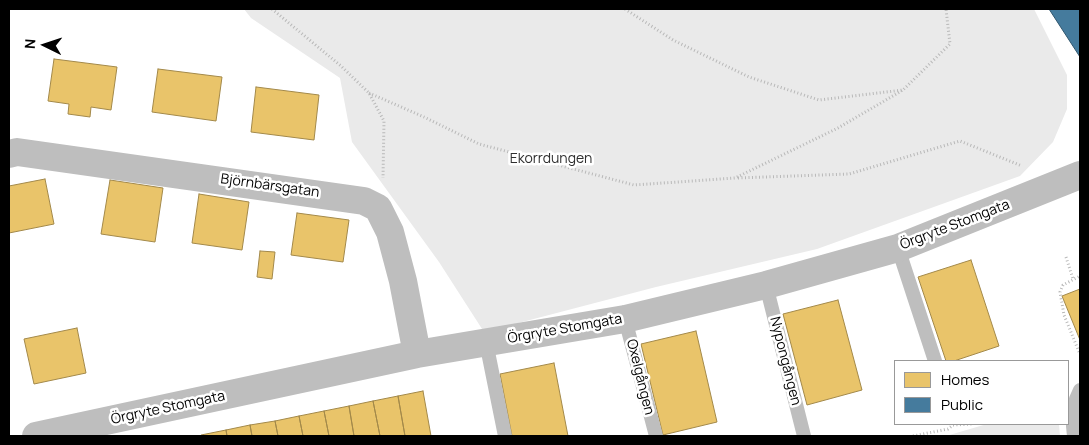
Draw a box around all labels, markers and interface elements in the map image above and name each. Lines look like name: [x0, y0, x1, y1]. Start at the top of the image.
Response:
north arrow: [20, 20, 70, 70]
text: N: [20, 38, 39, 50]
park label: Ekorrdungen: [510, 151, 592, 167]
street label: Björnbärsgatan: [219, 171, 321, 201]
street label: Örgryte Stomgata: [898, 196, 1012, 254]
street label: Örgryte Stomgata: [506, 311, 624, 347]
street label: Nypongången: [766, 315, 804, 407]
street label: Oxelgången: [622, 337, 658, 417]
legend: [894, 360, 1069, 425]
text: Homes: [941, 369, 989, 390]
street label: Örgryte Stomgata: [110, 388, 226, 428]
text: Public: [941, 394, 983, 415]

